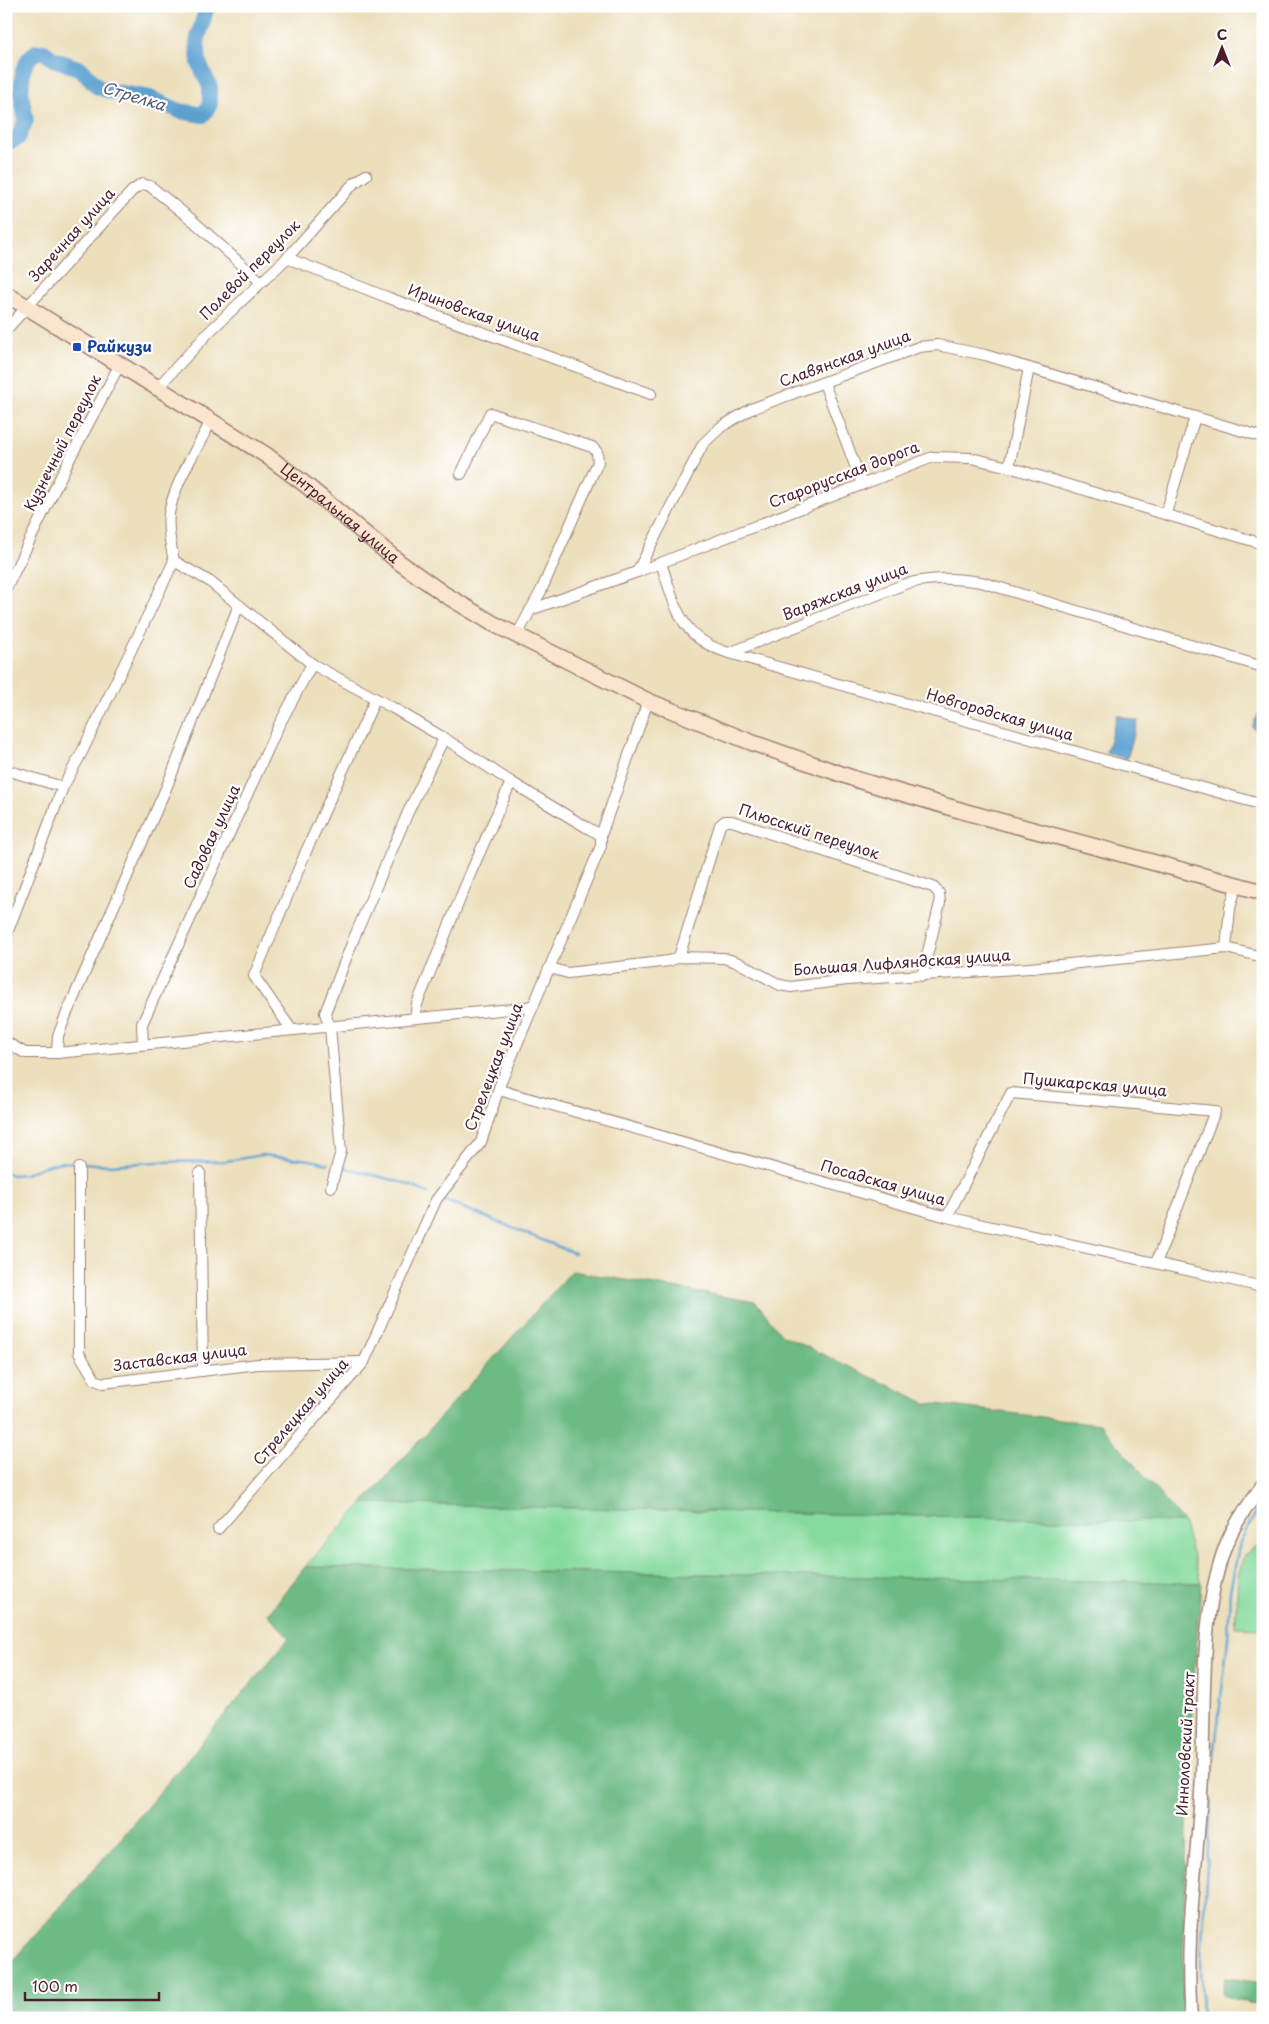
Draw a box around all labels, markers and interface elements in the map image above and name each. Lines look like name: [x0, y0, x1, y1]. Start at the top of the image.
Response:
north arrow: [1196, 22, 1246, 72]
text: С: [1217, 24, 1227, 45]
water label: Стрелка: [100, 74, 170, 116]
street label: Заречная улица: [22, 181, 120, 286]
street label: Полевой переулок: [193, 213, 305, 324]
street label: Ириновская улица: [405, 277, 544, 346]
street label: Славянская улица: [776, 323, 914, 392]
place label: Райкузи: [87, 334, 152, 357]
marker: Райкузи: [71, 341, 83, 353]
street label: Кузнечный переулок: [17, 370, 106, 515]
street label: Старорусская дорога: [765, 434, 923, 513]
street label: Центральная улица: [276, 457, 406, 568]
street label: Варяжская улица: [778, 556, 911, 625]
street label: Новгородская улица: [924, 682, 1077, 746]
street label: Садовая улица: [176, 780, 245, 892]
street label: Плюсский переулок: [736, 797, 883, 864]
street label: Большая Лифляндская улица: [793, 942, 1012, 981]
street label: Стрелецкая улица: [458, 998, 528, 1134]
street label: Пушкарская улица: [1022, 1066, 1169, 1101]
street label: Посадская улица: [818, 1153, 949, 1211]
street label: Заставская улица: [111, 1337, 248, 1376]
street label: Стрелецкая улица: [247, 1352, 353, 1470]
street label: Инноловский тракт: [1169, 1670, 1200, 1817]
scale bar: [25, 1969, 159, 2001]
text: 100 m: [32, 1974, 78, 1997]

